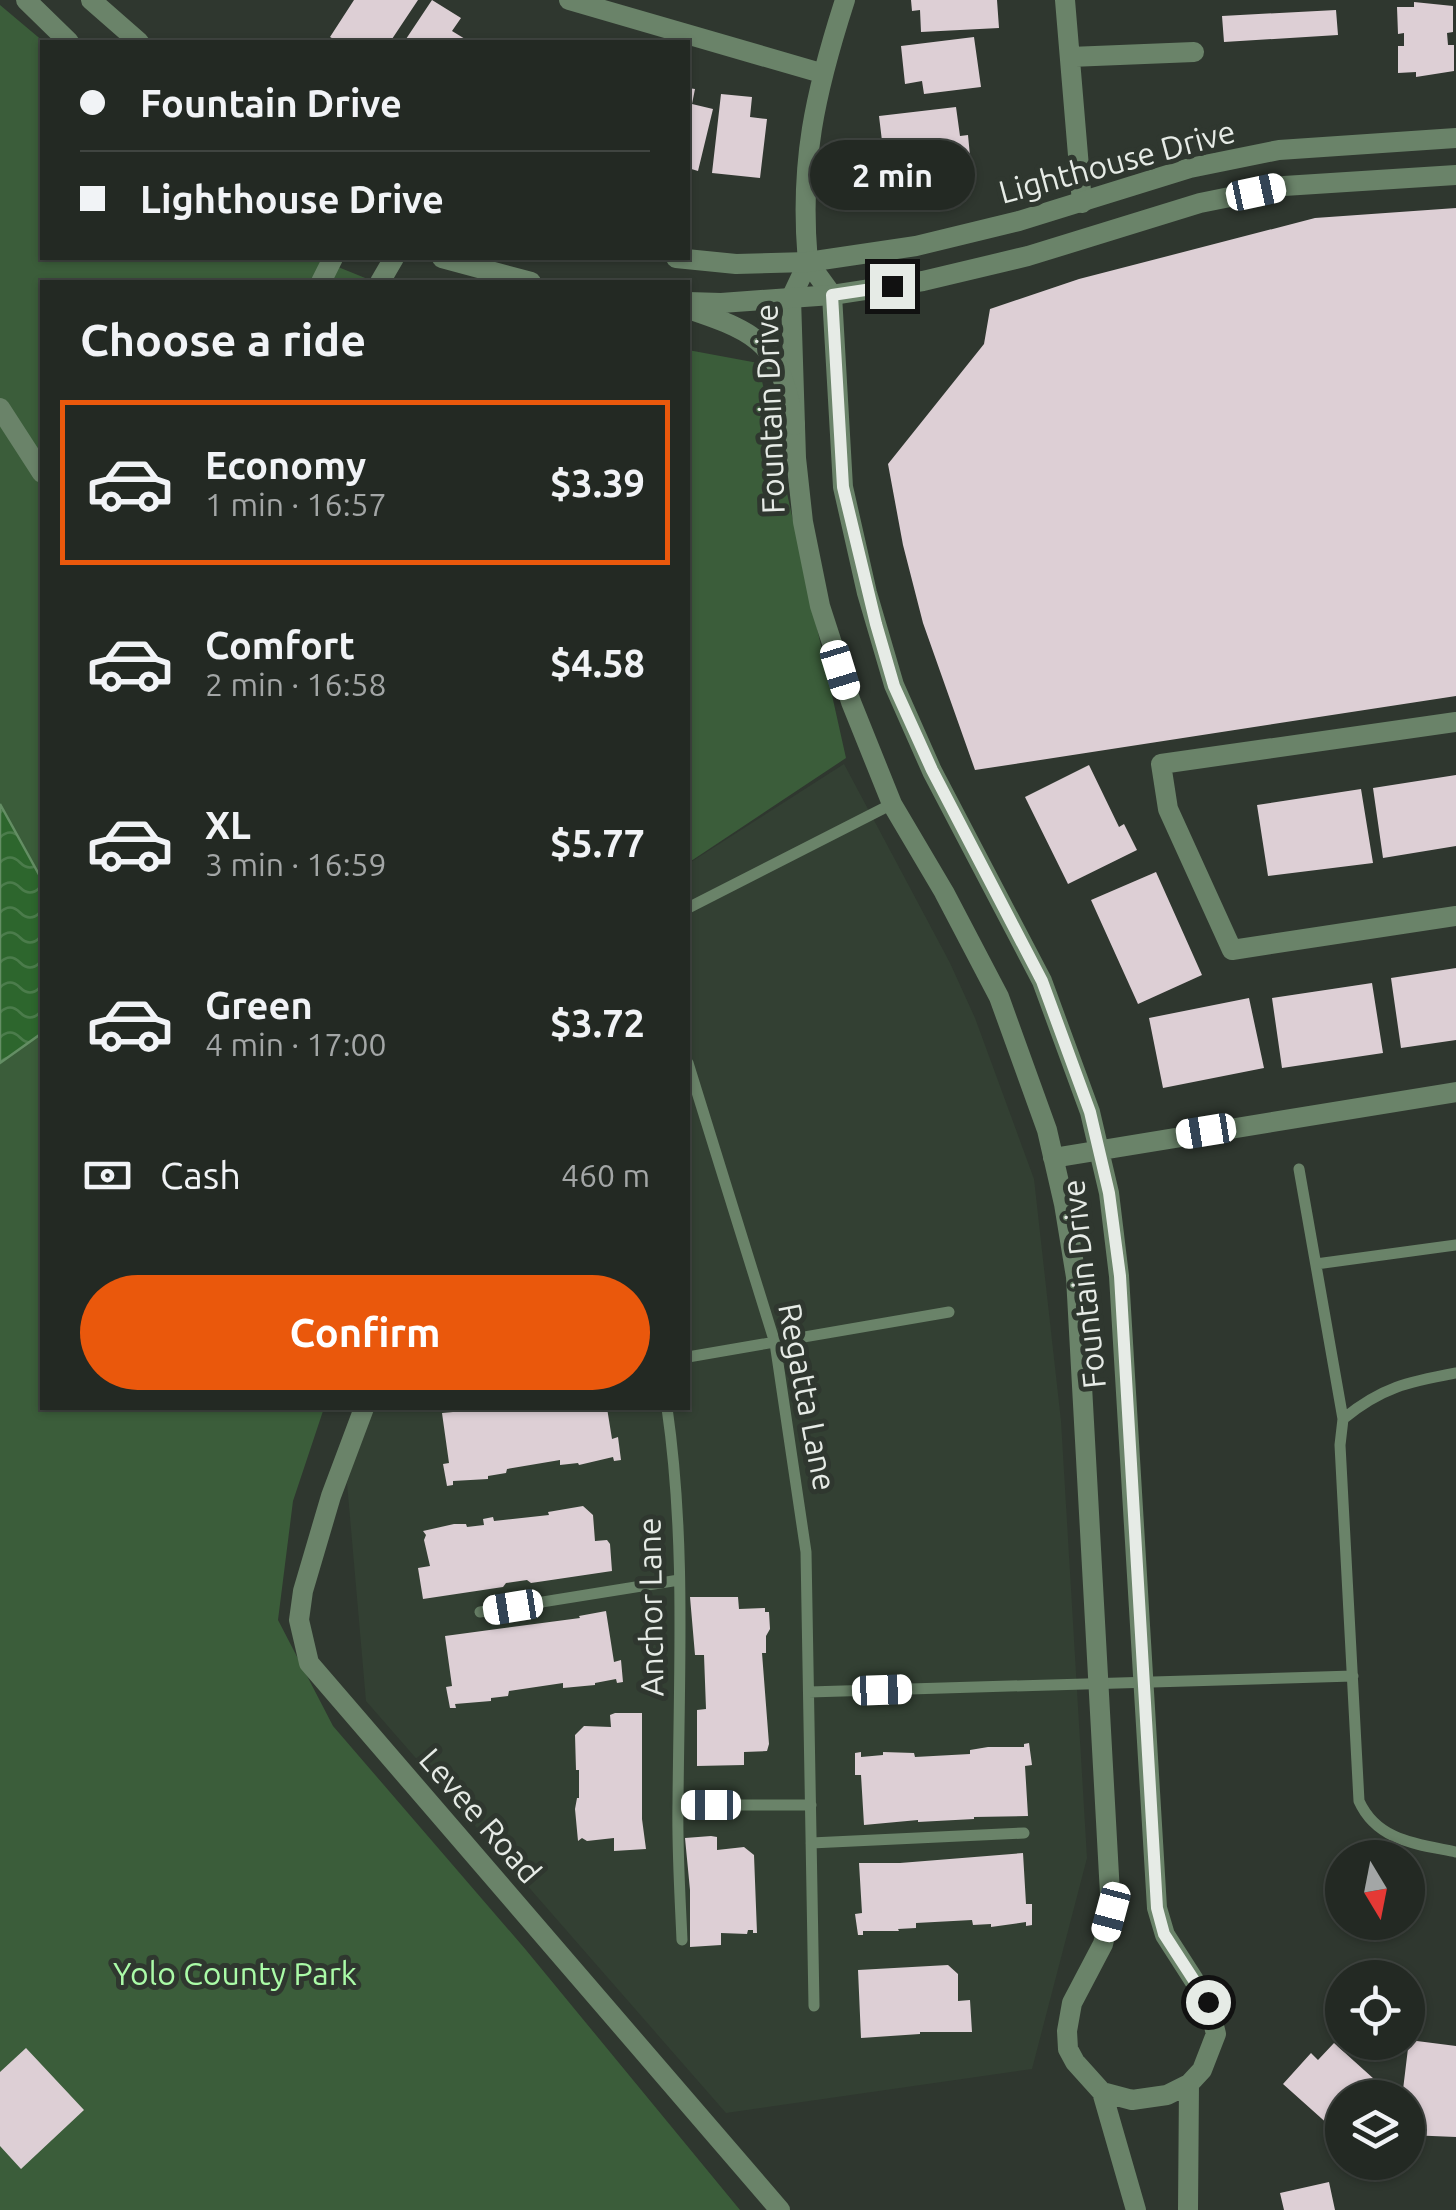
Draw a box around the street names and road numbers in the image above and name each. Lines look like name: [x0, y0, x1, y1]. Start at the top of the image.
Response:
street label: Lighthouse Drive: [995, 112, 1239, 210]
street label: Fountain Drive: [747, 303, 791, 515]
street label: Fountain Drive: [1054, 1178, 1112, 1390]
street label: Regatta Lane: [772, 1300, 844, 1493]
street label: Anchor Lane: [630, 1517, 670, 1697]
street label: Levee Road: [413, 1741, 549, 1890]

